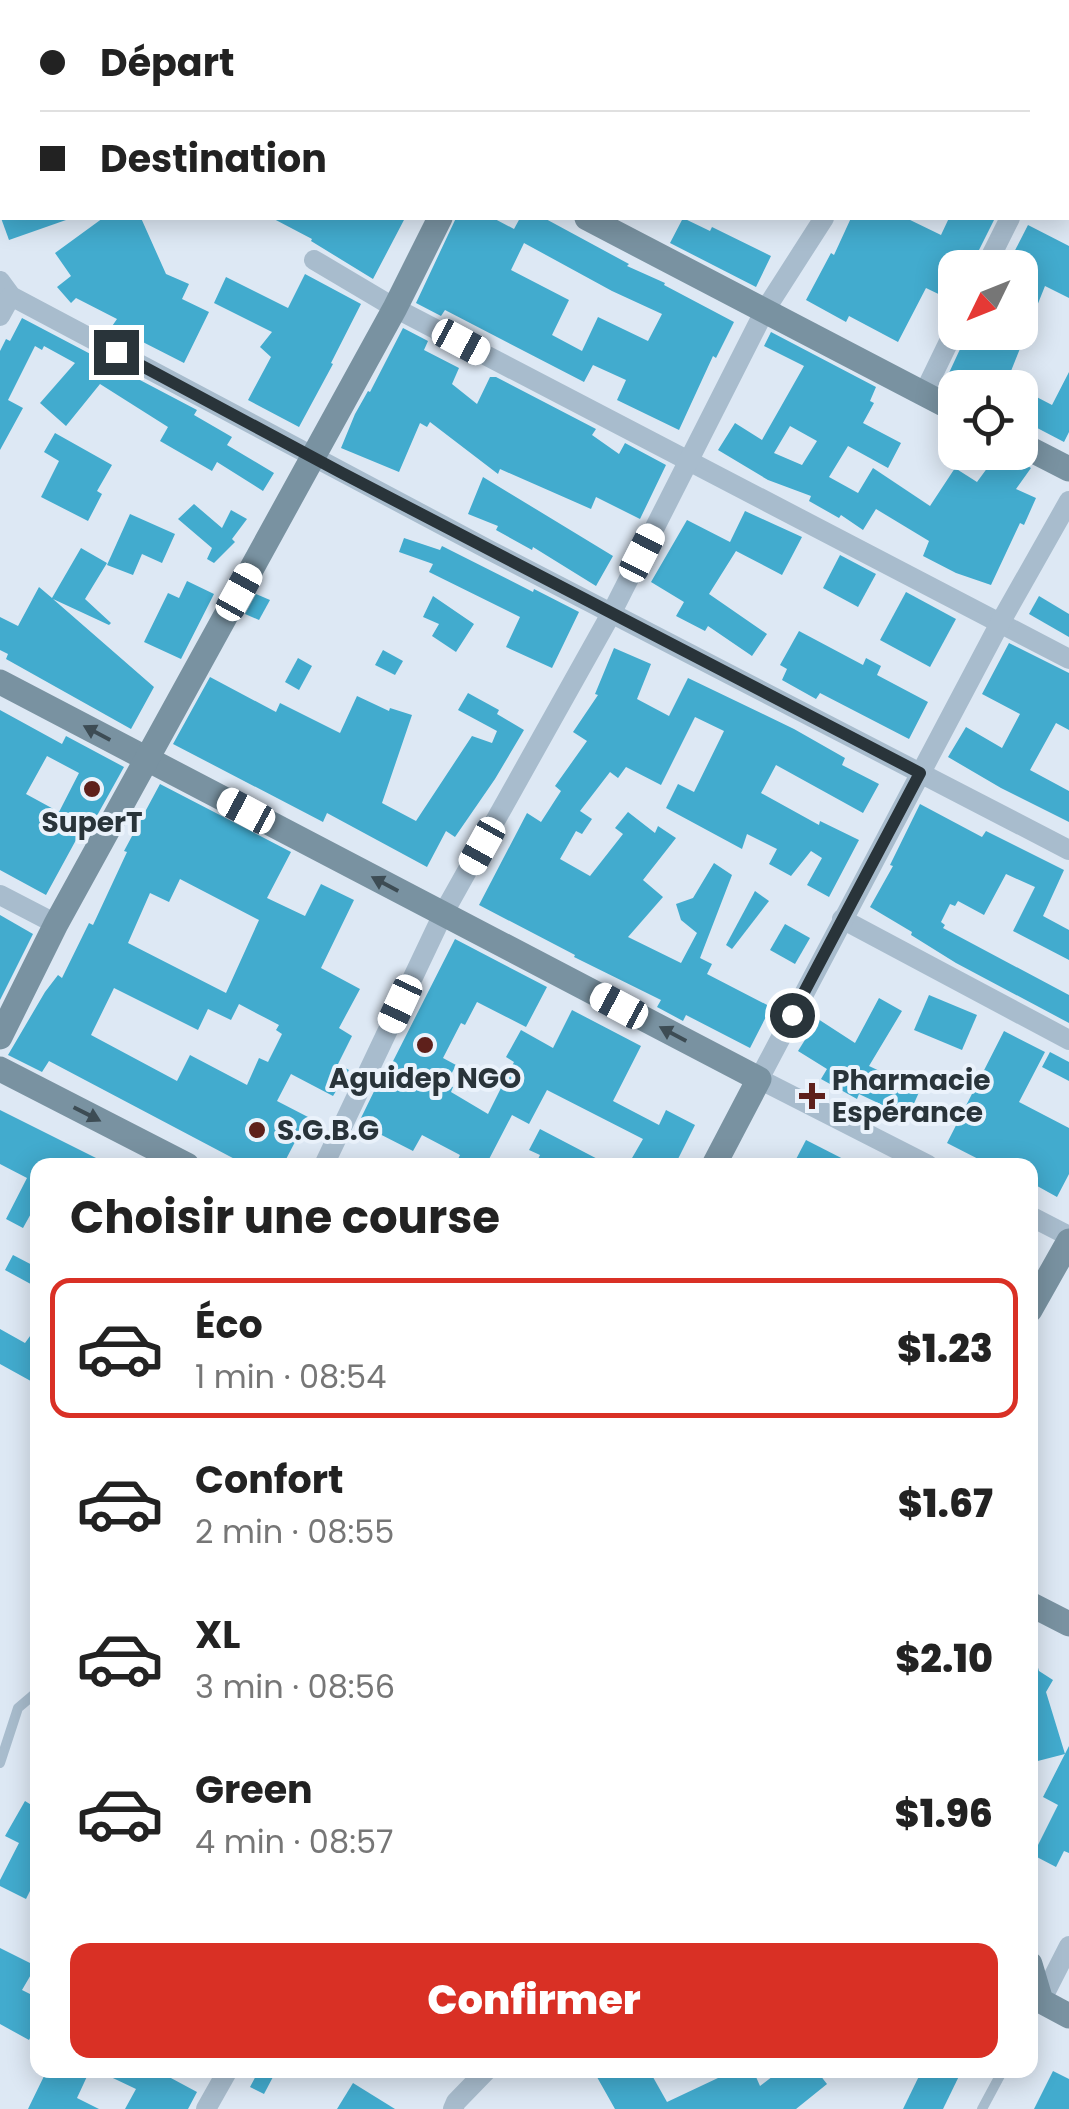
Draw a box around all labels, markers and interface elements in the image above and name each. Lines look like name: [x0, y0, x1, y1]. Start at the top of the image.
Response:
text: Départ: [100, 36, 234, 89]
text: Destination: [100, 132, 327, 185]
north arrow: [938, 250, 1038, 350]
map controls: [938, 250, 1038, 470]
car: [427, 315, 495, 369]
route end: [94, 330, 139, 375]
button: locate: [938, 370, 1038, 470]
car: [615, 519, 669, 587]
car: [211, 558, 267, 626]
one-way arrow: [82, 725, 111, 742]
marker: SuperT: [81, 778, 103, 800]
car: [212, 784, 280, 838]
place label: SuperT: [42, 803, 142, 842]
car: [454, 812, 510, 880]
one-way arrow: [370, 875, 399, 892]
car: [374, 970, 426, 1038]
car: [585, 979, 653, 1033]
route start: [770, 993, 815, 1038]
one-way arrow: [658, 1026, 687, 1043]
marker: Aguidep NGO: [414, 1034, 436, 1056]
place label: Aguidep NGO: [329, 1059, 521, 1098]
place label: Pharmacie Espérance: [832, 1061, 990, 1132]
marker: Pharmacie Espérance: [801, 1085, 823, 1107]
one-way arrow: [72, 1105, 101, 1122]
place label: S.G.B.G: [277, 1111, 379, 1150]
marker: S.G.B.G: [246, 1119, 268, 1141]
text: Choisir une course: [70, 1186, 500, 1249]
text: Éco: [195, 1298, 263, 1351]
icon: car: [75, 1303, 165, 1393]
text: $1.23: [897, 1322, 993, 1375]
text: 1 min · 08:54: [195, 1354, 386, 1399]
text: Confort: [195, 1453, 343, 1506]
icon: car: [75, 1458, 165, 1548]
text: $1.67: [898, 1477, 993, 1530]
text: 2 min · 08:55: [195, 1509, 394, 1554]
text: XL: [195, 1608, 240, 1661]
icon: car: [75, 1613, 165, 1703]
text: $2.10: [895, 1632, 993, 1685]
text: 3 min · 08:56: [195, 1664, 395, 1709]
text: Green: [195, 1763, 313, 1816]
icon: car: [75, 1768, 165, 1858]
text: $1.96: [895, 1787, 993, 1840]
text: 4 min · 08:57: [195, 1819, 394, 1864]
button: Confirmer: [70, 1943, 998, 2058]

